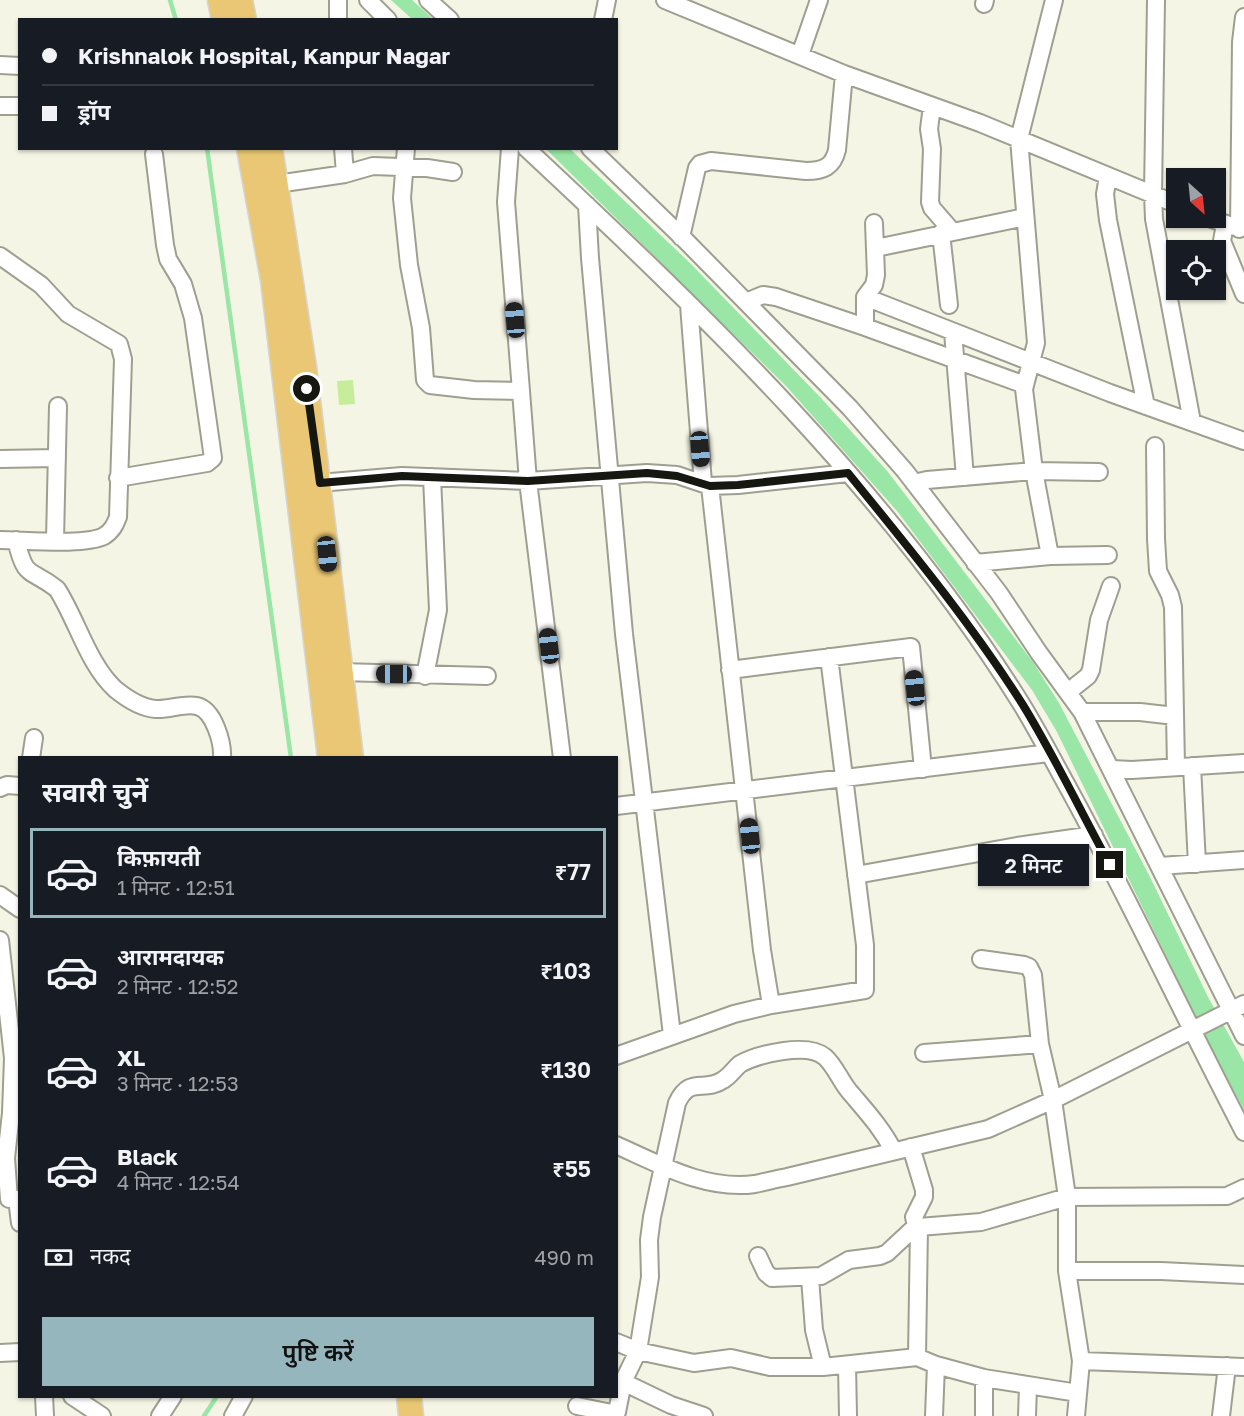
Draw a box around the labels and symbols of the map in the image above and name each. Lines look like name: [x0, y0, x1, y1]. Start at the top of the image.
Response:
north arrow: [1166, 168, 1226, 228]
car: [504, 301, 526, 339]
route start: [293, 375, 320, 402]
car: [689, 430, 711, 468]
car: [316, 535, 338, 573]
car: [538, 627, 560, 665]
car: [376, 665, 412, 683]
car: [904, 669, 926, 707]
car: [739, 817, 761, 855]
callout: 2 मिनट: [978, 844, 1089, 886]
route end: [1096, 851, 1123, 878]

